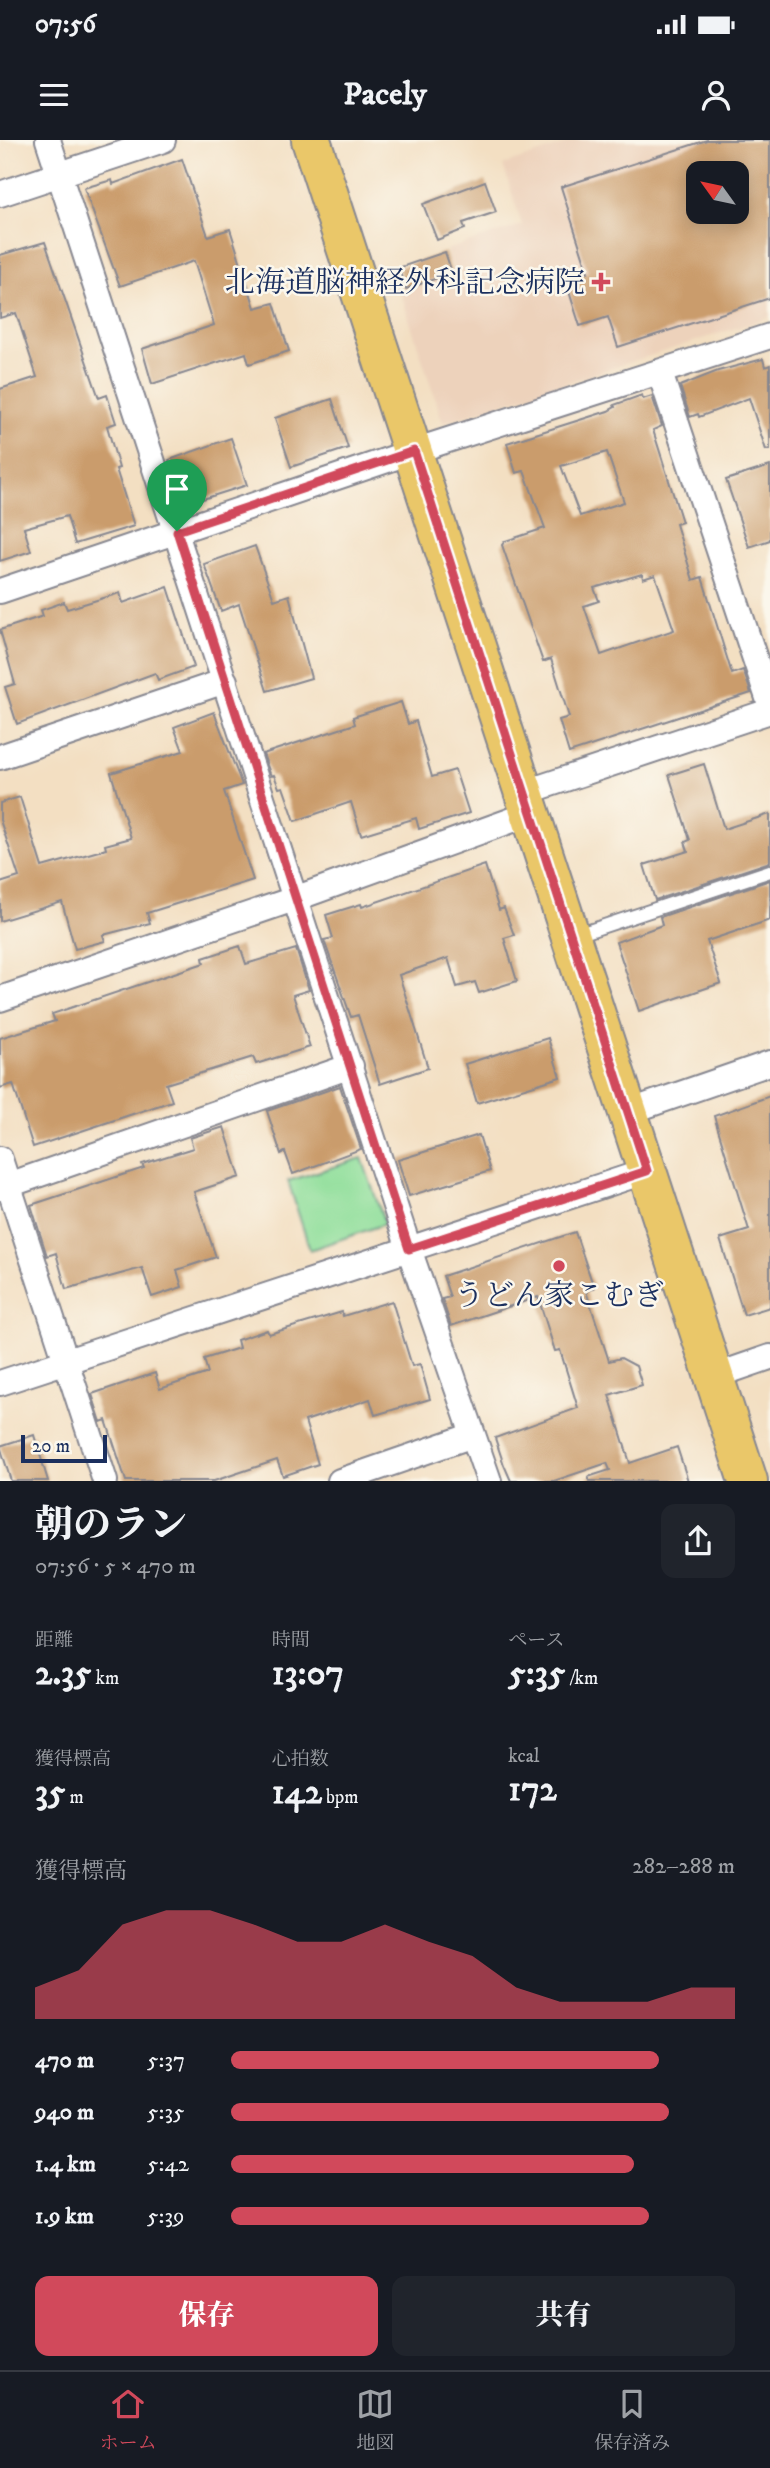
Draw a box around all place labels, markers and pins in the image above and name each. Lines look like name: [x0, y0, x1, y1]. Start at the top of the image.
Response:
place label: 北海道脳神経外科記念病院: [225, 265, 585, 302]
marker: 北海道脳神経外科記念病院: [591, 272, 611, 292]
pin: [147, 459, 207, 531]
marker: うどん家こむぎ: [551, 1258, 567, 1274]
place label: うどん家こむぎ: [454, 1278, 664, 1315]

